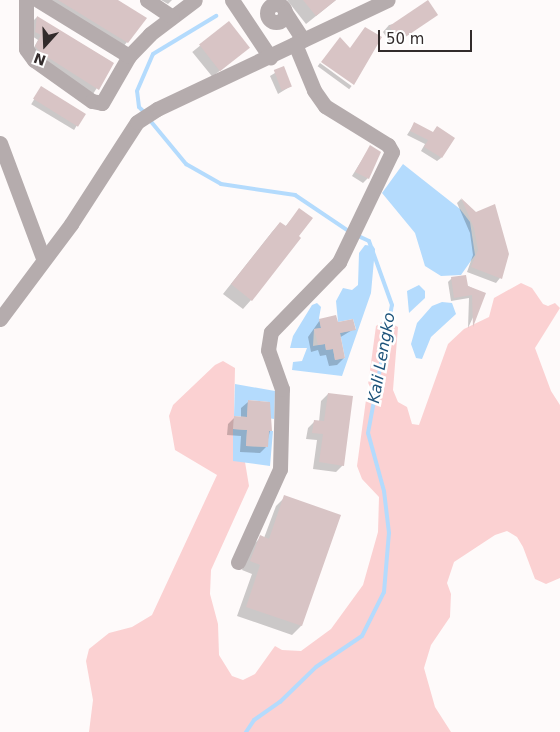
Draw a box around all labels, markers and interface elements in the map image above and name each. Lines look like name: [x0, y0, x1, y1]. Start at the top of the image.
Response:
north arrow: [20, 20, 70, 70]
scale bar: [380, 20, 474, 52]
text: 50 m: [386, 30, 424, 48]
text: N: [32, 50, 48, 69]
water label: Kali Lengko: [365, 311, 399, 405]

